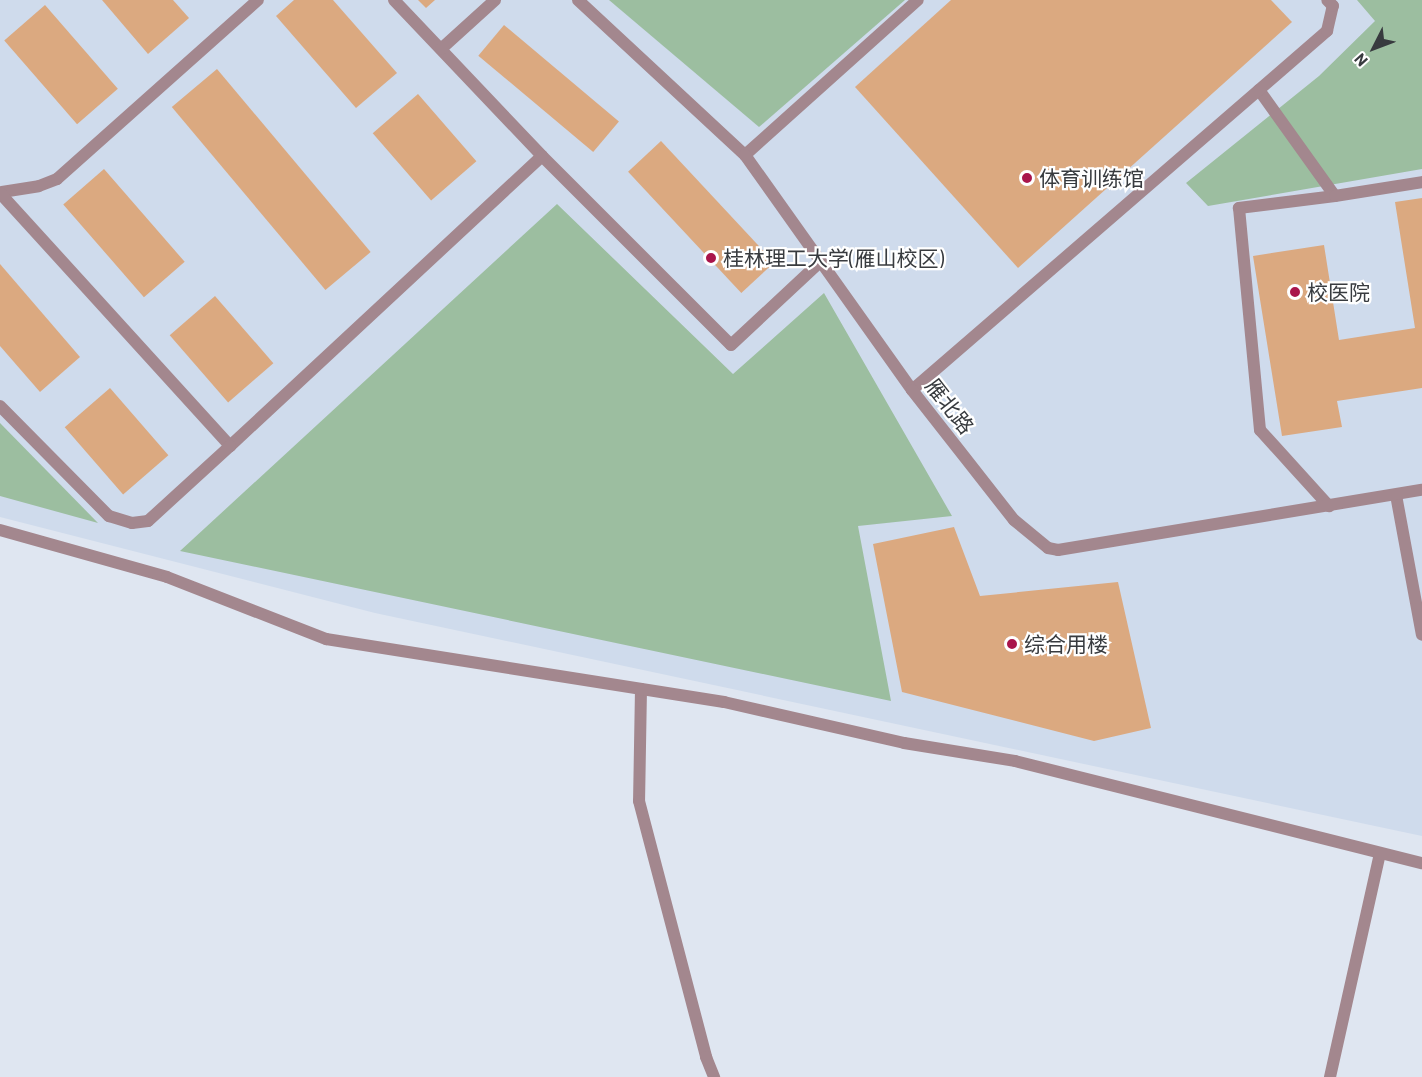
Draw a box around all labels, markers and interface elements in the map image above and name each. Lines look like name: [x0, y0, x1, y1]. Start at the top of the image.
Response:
north arrow: [1344, 18, 1404, 78]
text: N: [1350, 50, 1371, 71]
place label: 体育训练馆: [1039, 165, 1144, 191]
marker: 体育训练馆: [1020, 171, 1034, 185]
place label: 桂林理工大学(雁山校区): [723, 245, 944, 271]
marker: 桂林理工大学(雁山校区): [704, 251, 718, 265]
place label: 校医院: [1307, 279, 1370, 305]
marker: 校医院: [1288, 285, 1302, 299]
street label: 雁北路: [921, 373, 979, 439]
place label: 综合用楼: [1024, 631, 1108, 657]
marker: 综合用楼: [1005, 637, 1019, 651]

